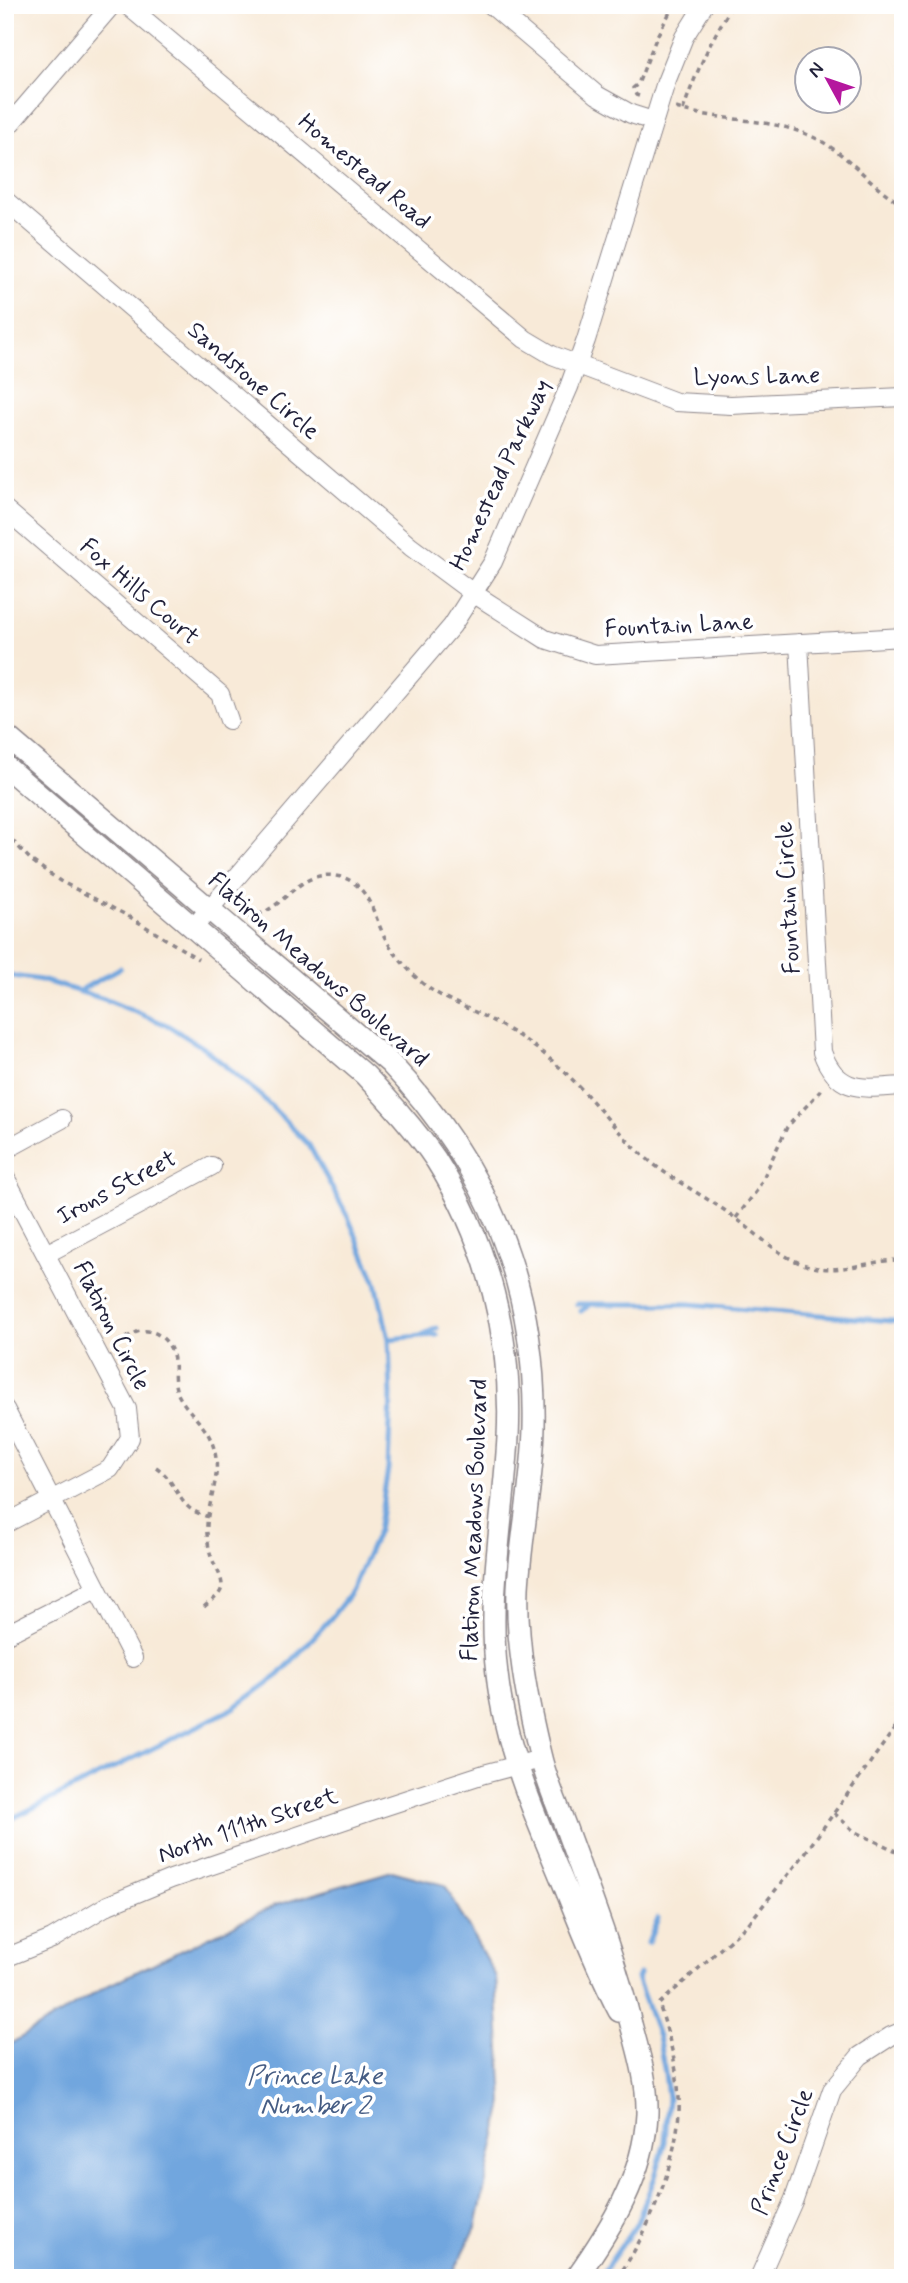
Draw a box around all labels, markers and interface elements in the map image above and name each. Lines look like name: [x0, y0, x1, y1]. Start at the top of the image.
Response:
north arrow: [792, 46, 862, 116]
text: N: [802, 57, 830, 83]
street label: Homestead Road: [291, 107, 437, 237]
street label: Sandstone Circle: [180, 315, 326, 447]
street label: Lyons Lane: [693, 360, 821, 394]
street label: Homestead Parkway: [443, 374, 559, 576]
street label: Fox Hills Court: [73, 532, 205, 652]
street label: Fountain Lane: [604, 607, 754, 645]
street label: Fountain Circle: [770, 821, 808, 975]
street label: Flatiron Meadows Boulevard: [201, 866, 435, 1074]
street label: Irons Street: [52, 1144, 182, 1232]
street label: Flatiron Circle: [65, 1256, 157, 1396]
street label: Flatiron Meadows Boulevard: [455, 1378, 495, 1662]
street label: North 111th Street: [154, 1781, 342, 1871]
water label: Prince Lake Number 2: [247, 2060, 384, 2124]
street label: Prince Circle: [745, 2084, 821, 2220]

